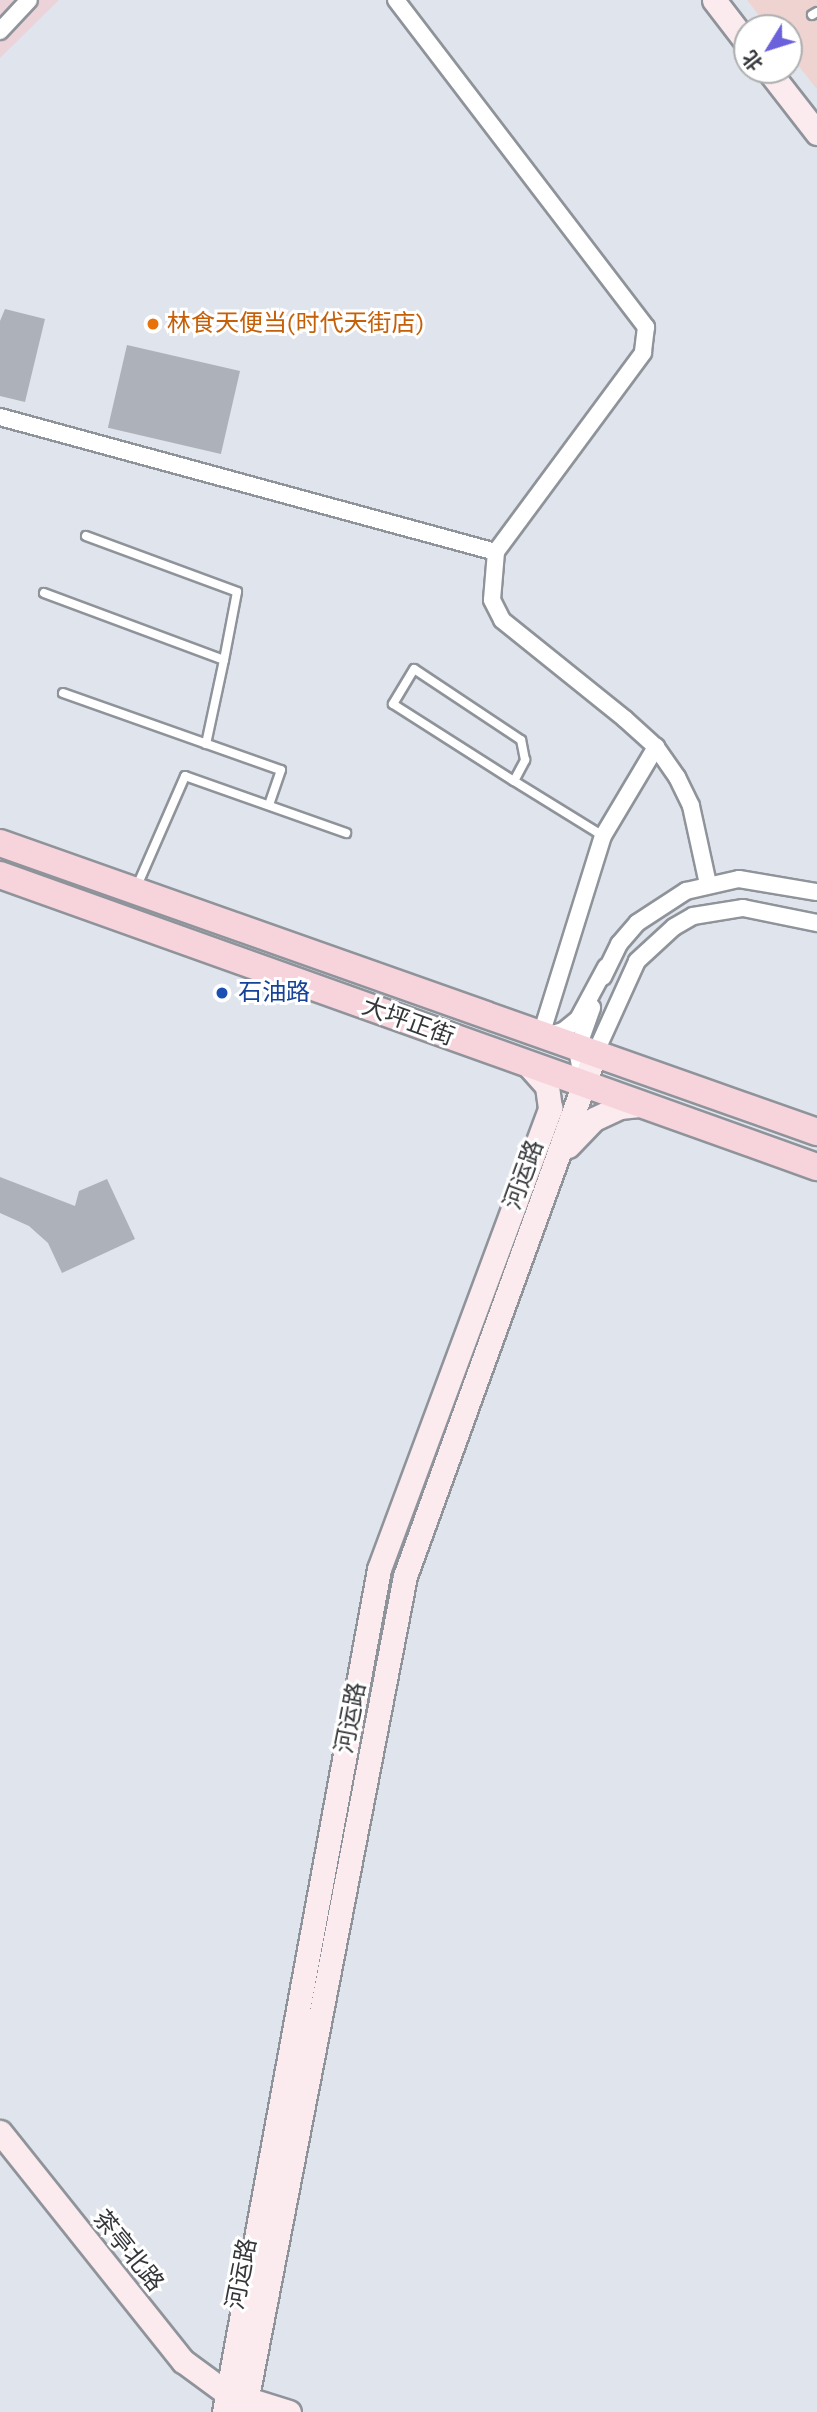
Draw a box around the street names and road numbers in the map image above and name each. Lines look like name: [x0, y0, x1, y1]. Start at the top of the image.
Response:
street label: 大坪正街: [358, 992, 458, 1052]
street label: 河运路: [498, 1136, 550, 1214]
street label: 河运路: [330, 1680, 372, 1756]
street label: 茶亭北路: [87, 2205, 169, 2297]
street label: 河运路: [221, 2236, 263, 2312]

